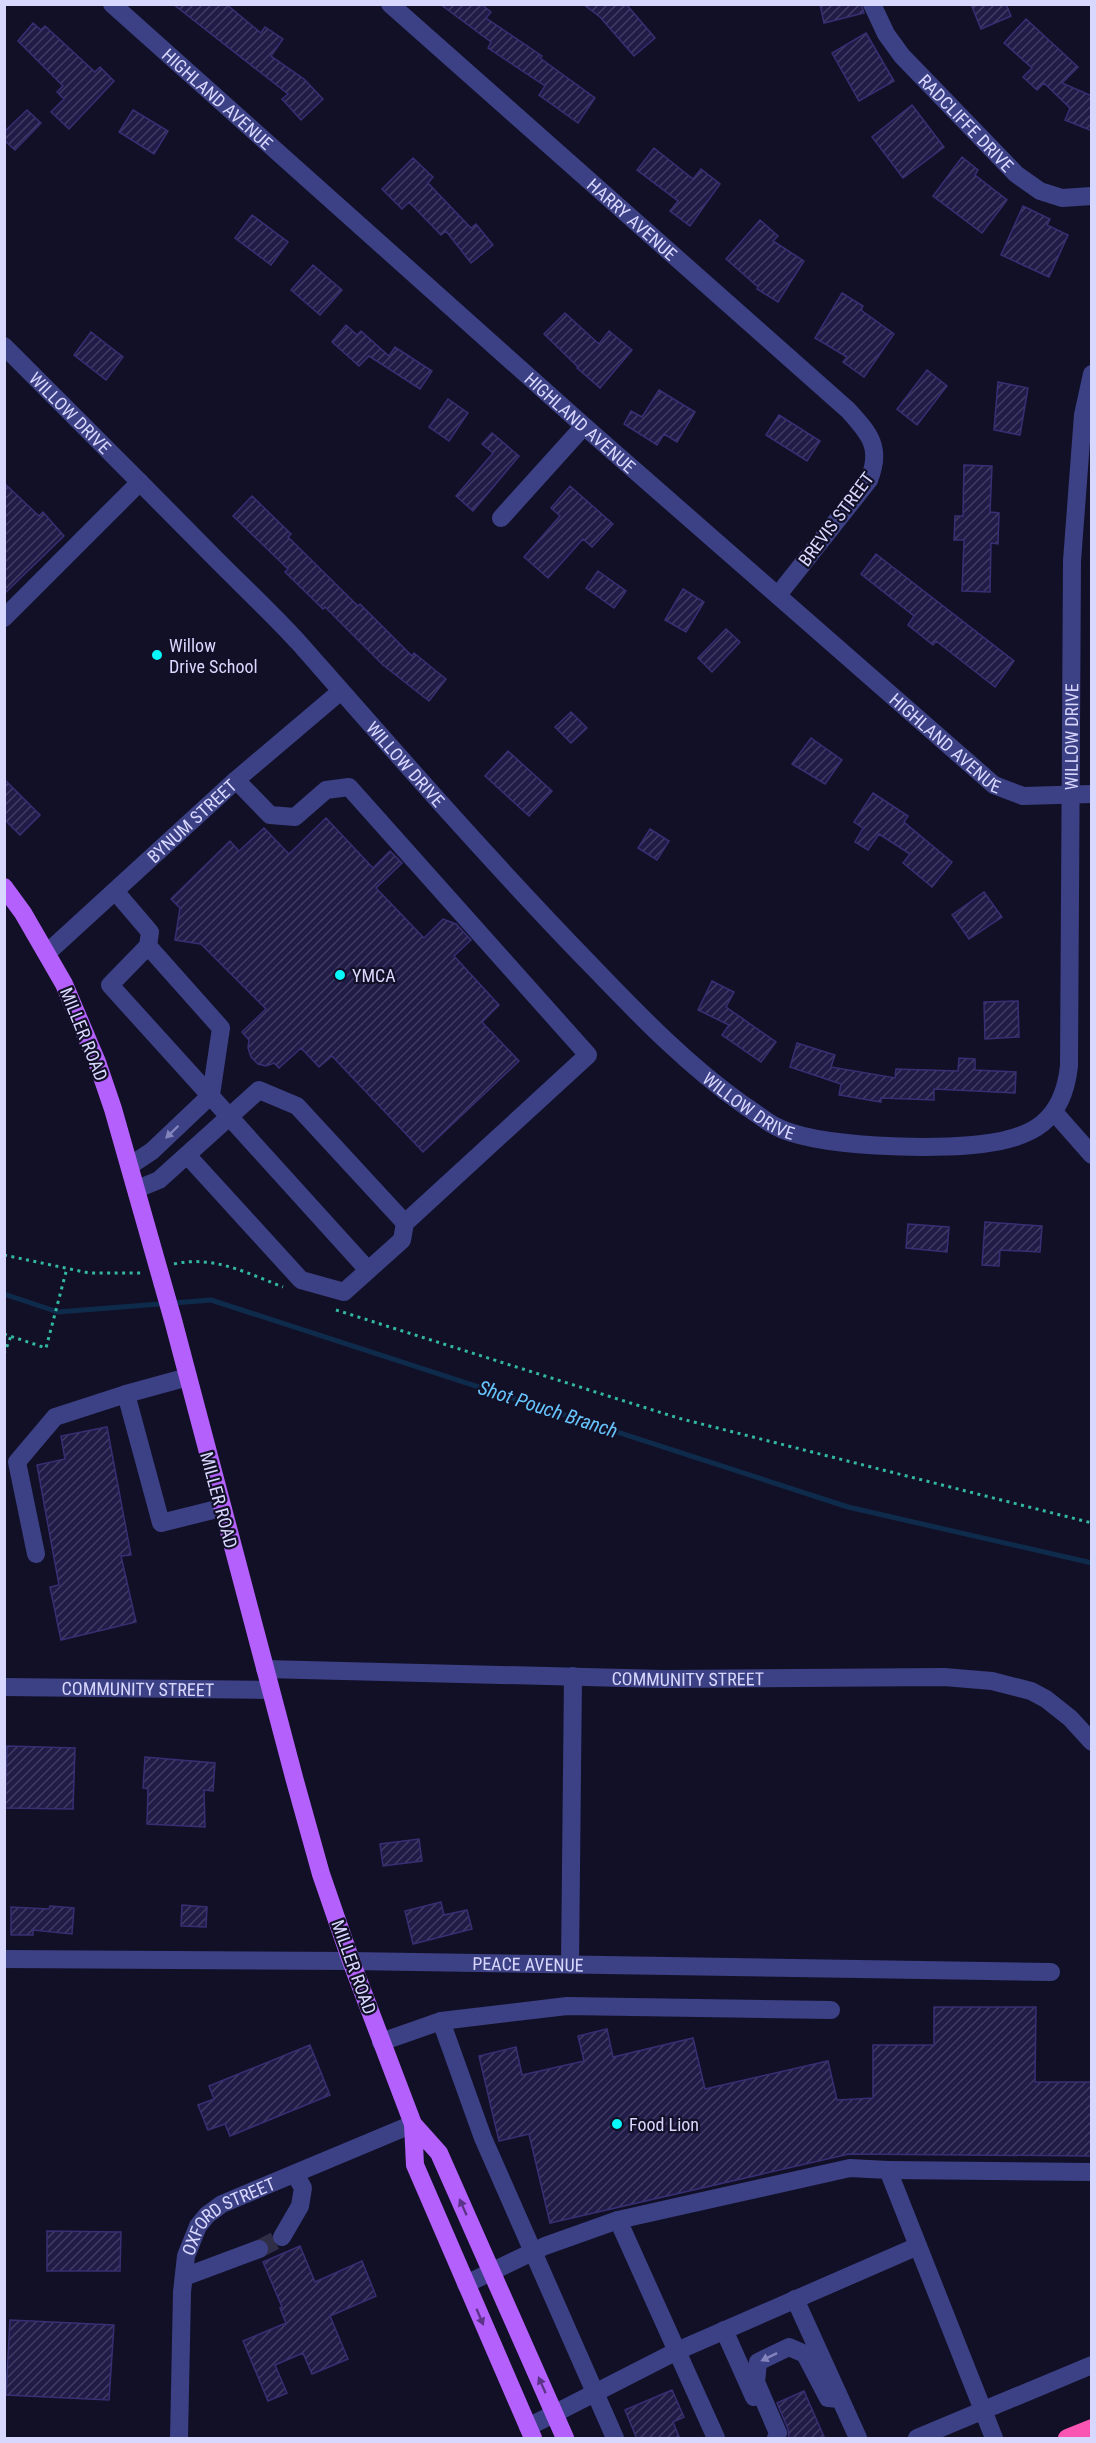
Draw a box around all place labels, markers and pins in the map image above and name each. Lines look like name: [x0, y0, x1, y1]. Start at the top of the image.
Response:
place label: Willow Drive School: [169, 635, 258, 677]
marker: Willow Drive School: [150, 648, 164, 662]
place label: YMCA: [352, 965, 396, 986]
marker: YMCA: [333, 968, 347, 982]
place label: Food Lion: [629, 2114, 699, 2135]
marker: Food Lion: [610, 2117, 624, 2131]

